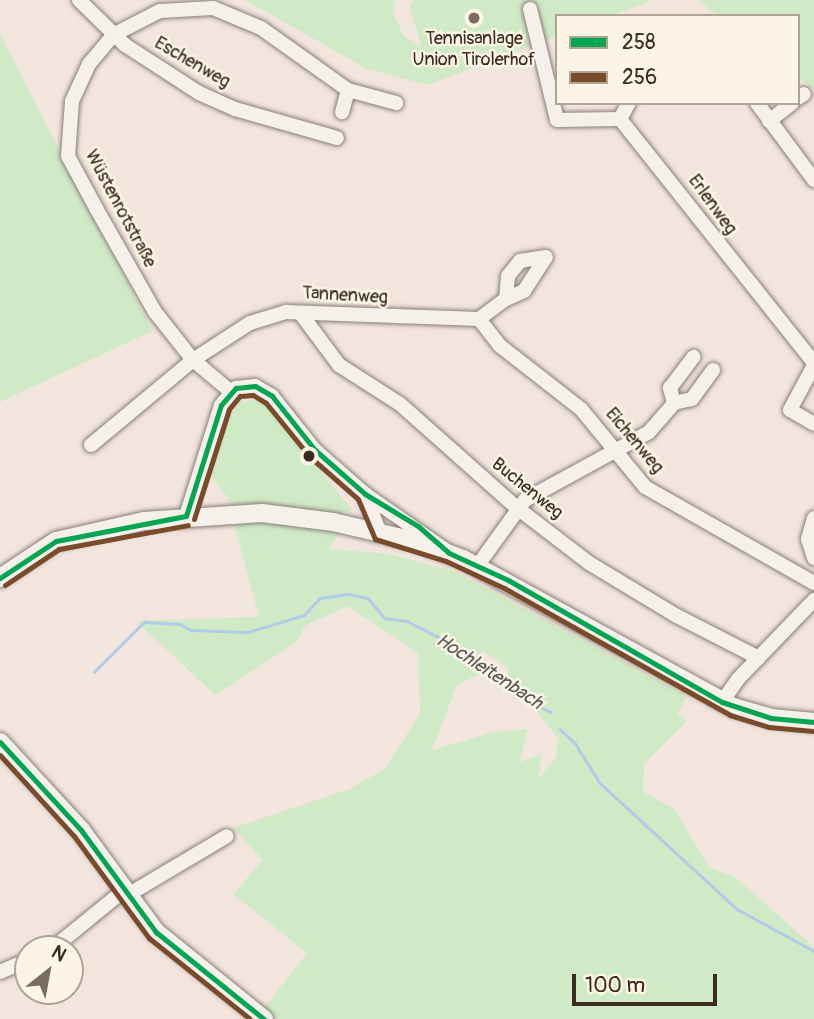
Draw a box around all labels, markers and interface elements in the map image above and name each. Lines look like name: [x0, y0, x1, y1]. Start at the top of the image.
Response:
marker: Tennisanlage Union Tirolerhof: [466, 10, 482, 26]
legend: [555, 14, 800, 105]
place label: Tennisanlage Union Tirolerhof: [413, 29, 535, 72]
text: 258: [622, 29, 656, 56]
street label: Eschenweg: [150, 33, 234, 93]
text: 256: [622, 64, 657, 91]
street label: Wüstenrotstraße: [80, 146, 160, 272]
street label: Erlenweg: [683, 171, 741, 239]
street label: Tannenweg: [302, 283, 388, 309]
street label: Eichenweg: [600, 404, 668, 478]
unlabelled marker: [302, 449, 316, 463]
street label: Buchenweg: [487, 454, 567, 524]
water label: Hochleitenbach: [432, 629, 546, 715]
north arrow: [14, 935, 84, 1005]
text: N: [47, 940, 70, 967]
scale bar: [576, 960, 721, 1004]
text: 100 m: [585, 972, 645, 999]

